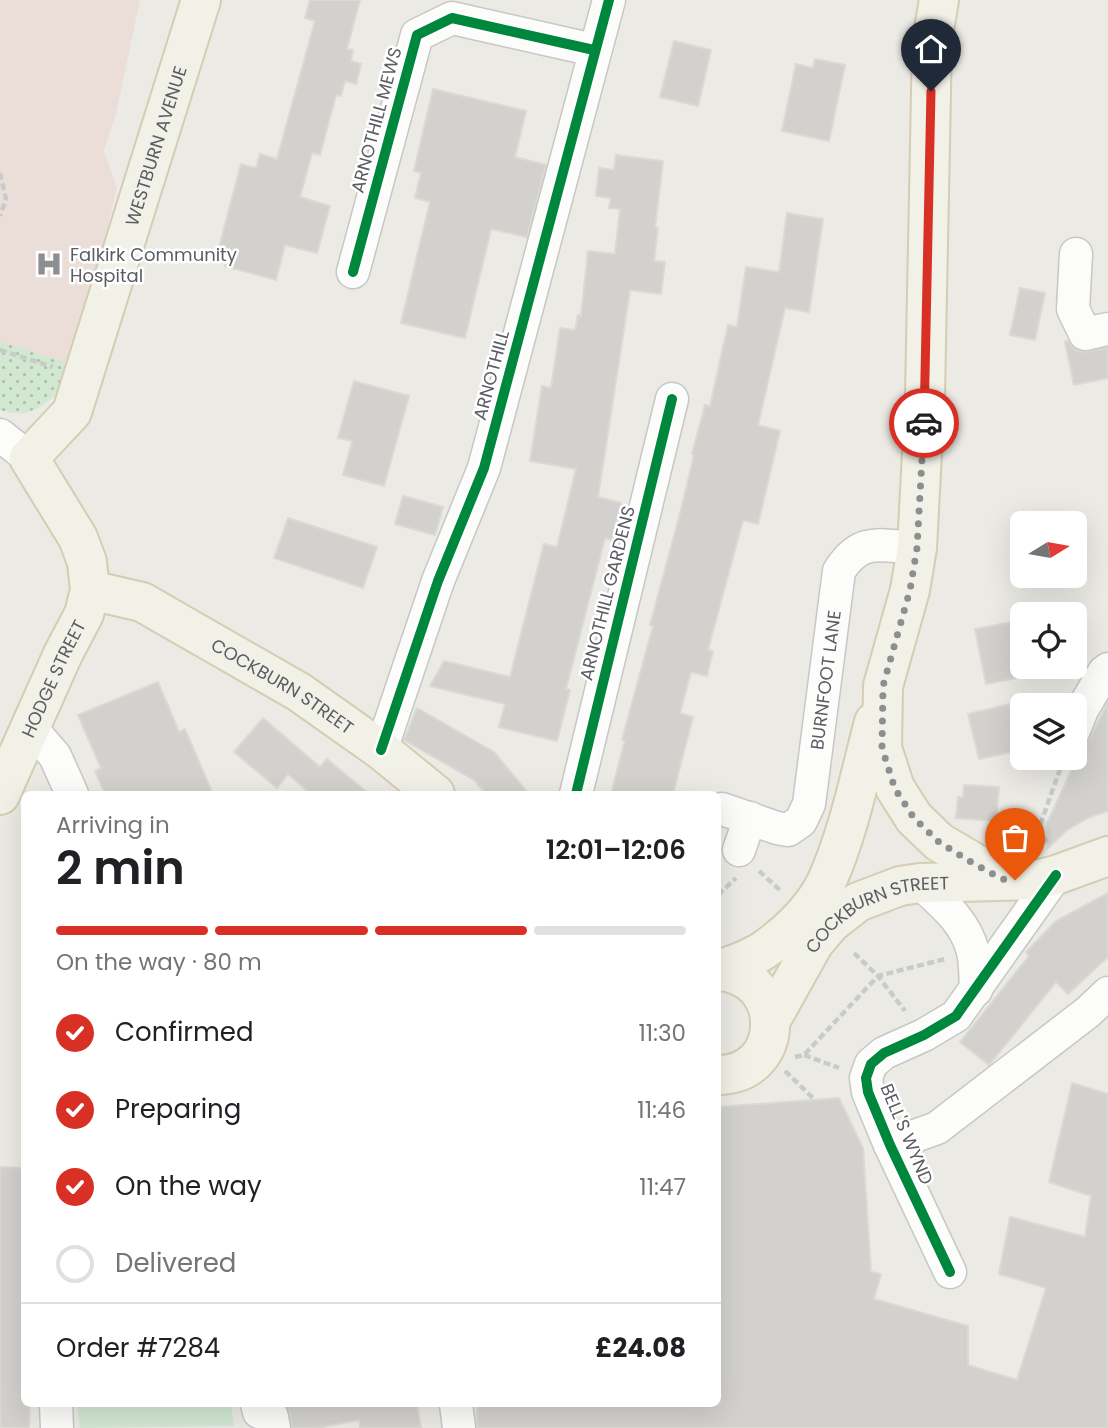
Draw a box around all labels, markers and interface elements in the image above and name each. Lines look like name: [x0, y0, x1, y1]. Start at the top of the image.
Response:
pin: [901, 19, 961, 91]
icon: home: [912, 30, 950, 68]
street label: ARNOTHILL MEWS: [345, 44, 407, 196]
street label: WESTBURN AVENUE: [119, 63, 192, 229]
place label: Falkirk Community Hospital: [70, 242, 237, 288]
hospital icon: Falkirk Community Hospital: [34, 249, 64, 279]
street label: ARNOTHILL: [467, 327, 515, 423]
courier: [889, 388, 959, 458]
icon: car: [905, 404, 943, 442]
street label: ARNOTHILL GARDENS: [573, 503, 641, 683]
north arrow: [1010, 511, 1087, 588]
map controls: [1010, 511, 1087, 770]
button: locate: [1010, 602, 1087, 679]
street label: BURNFOOT LANE: [804, 609, 846, 751]
street label: HODGE STREET: [15, 615, 91, 741]
street label: COCKBURN STREET: [207, 632, 359, 740]
button: layers: [1010, 693, 1087, 770]
pin: [985, 808, 1045, 880]
text: Arriving in: [56, 809, 170, 841]
icon: bag: [996, 819, 1034, 857]
text: 12:01–12:06: [546, 832, 686, 868]
text: 2 min: [56, 836, 185, 900]
street label: COCKBURN STREET: [799, 870, 950, 957]
text: On the way · 80 m: [56, 946, 262, 978]
icon: check: [56, 1014, 94, 1052]
text: Confirmed: [115, 1014, 253, 1050]
text: 11:30: [638, 1017, 686, 1049]
street label: BELL'S WYND: [874, 1080, 940, 1188]
icon: check: [56, 1091, 94, 1129]
text: Preparing: [115, 1091, 241, 1127]
text: 11:46: [637, 1094, 686, 1126]
icon: check: [56, 1168, 94, 1206]
text: On the way: [115, 1168, 262, 1204]
text: 11:47: [639, 1171, 686, 1203]
text: Delivered: [115, 1245, 236, 1281]
text: Order #7284: [56, 1330, 220, 1366]
text: £24.08: [595, 1330, 686, 1366]

